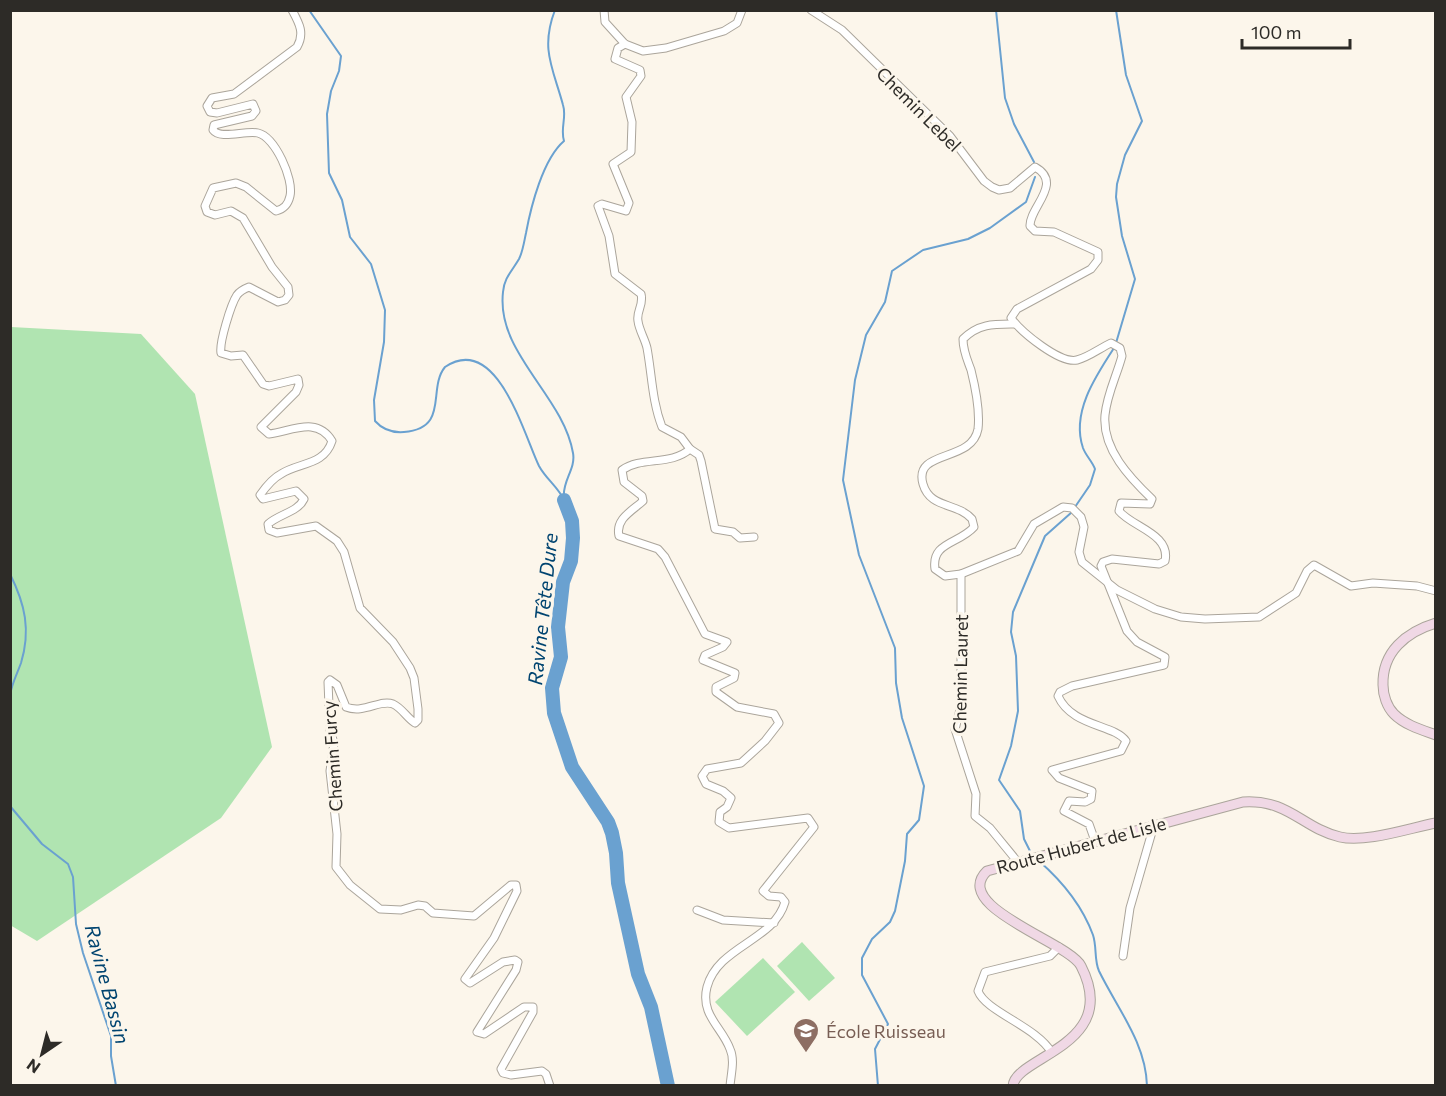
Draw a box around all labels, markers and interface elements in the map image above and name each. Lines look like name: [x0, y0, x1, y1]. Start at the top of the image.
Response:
scale bar: [1242, 12, 1350, 50]
text: 100 m: [1251, 21, 1301, 43]
street label: Chemin Lebel: [872, 62, 966, 156]
water label: Ravine Tête Dure: [522, 531, 562, 686]
street label: Chemin Lauret: [948, 614, 972, 734]
street label: Chemin Furcy: [317, 700, 347, 812]
street label: Route Hubert de Lisle: [994, 812, 1168, 878]
water label: Ravine Bassin: [81, 922, 135, 1046]
school or university icon: École Ruisseau: [791, 1016, 821, 1054]
place label: École Ruisseau: [826, 1020, 946, 1042]
north arrow: [12, 1024, 72, 1084]
text: N: [23, 1055, 43, 1078]

